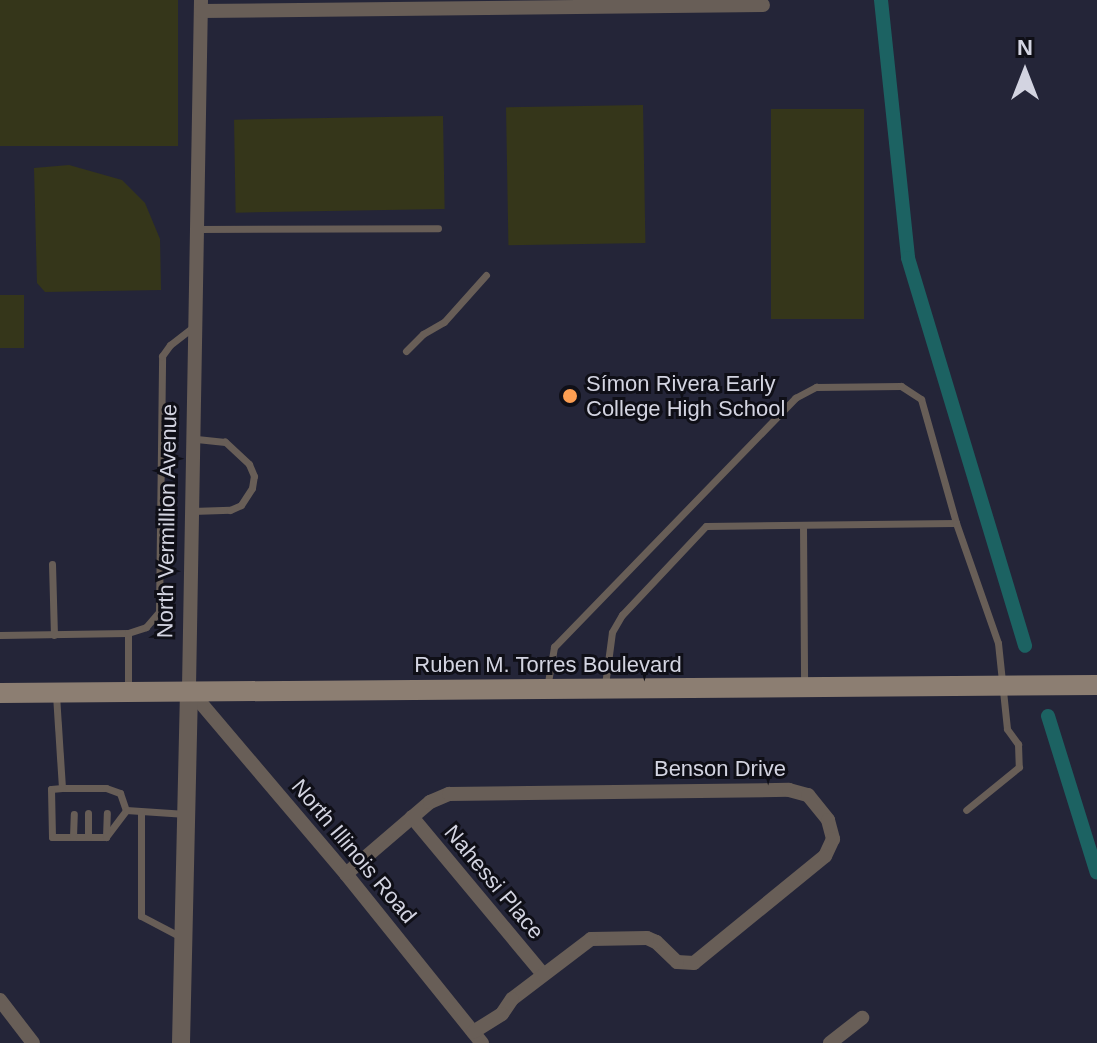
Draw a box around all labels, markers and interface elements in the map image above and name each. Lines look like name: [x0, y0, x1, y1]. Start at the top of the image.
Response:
north arrow: [985, 32, 1065, 112]
text: N: [1017, 35, 1033, 60]
place label: Símon Rivera Early College High School: [586, 370, 785, 422]
marker: Símon Rivera Early College High School: [561, 387, 579, 405]
street label: North Vermillion Avenue: [152, 403, 182, 639]
street label: Ruben M. Torres Boulevard: [414, 652, 682, 678]
street label: Benson Drive: [654, 756, 786, 782]
street label: North Illinois Road: [286, 774, 422, 928]
street label: Nahessi Place: [439, 820, 549, 944]

